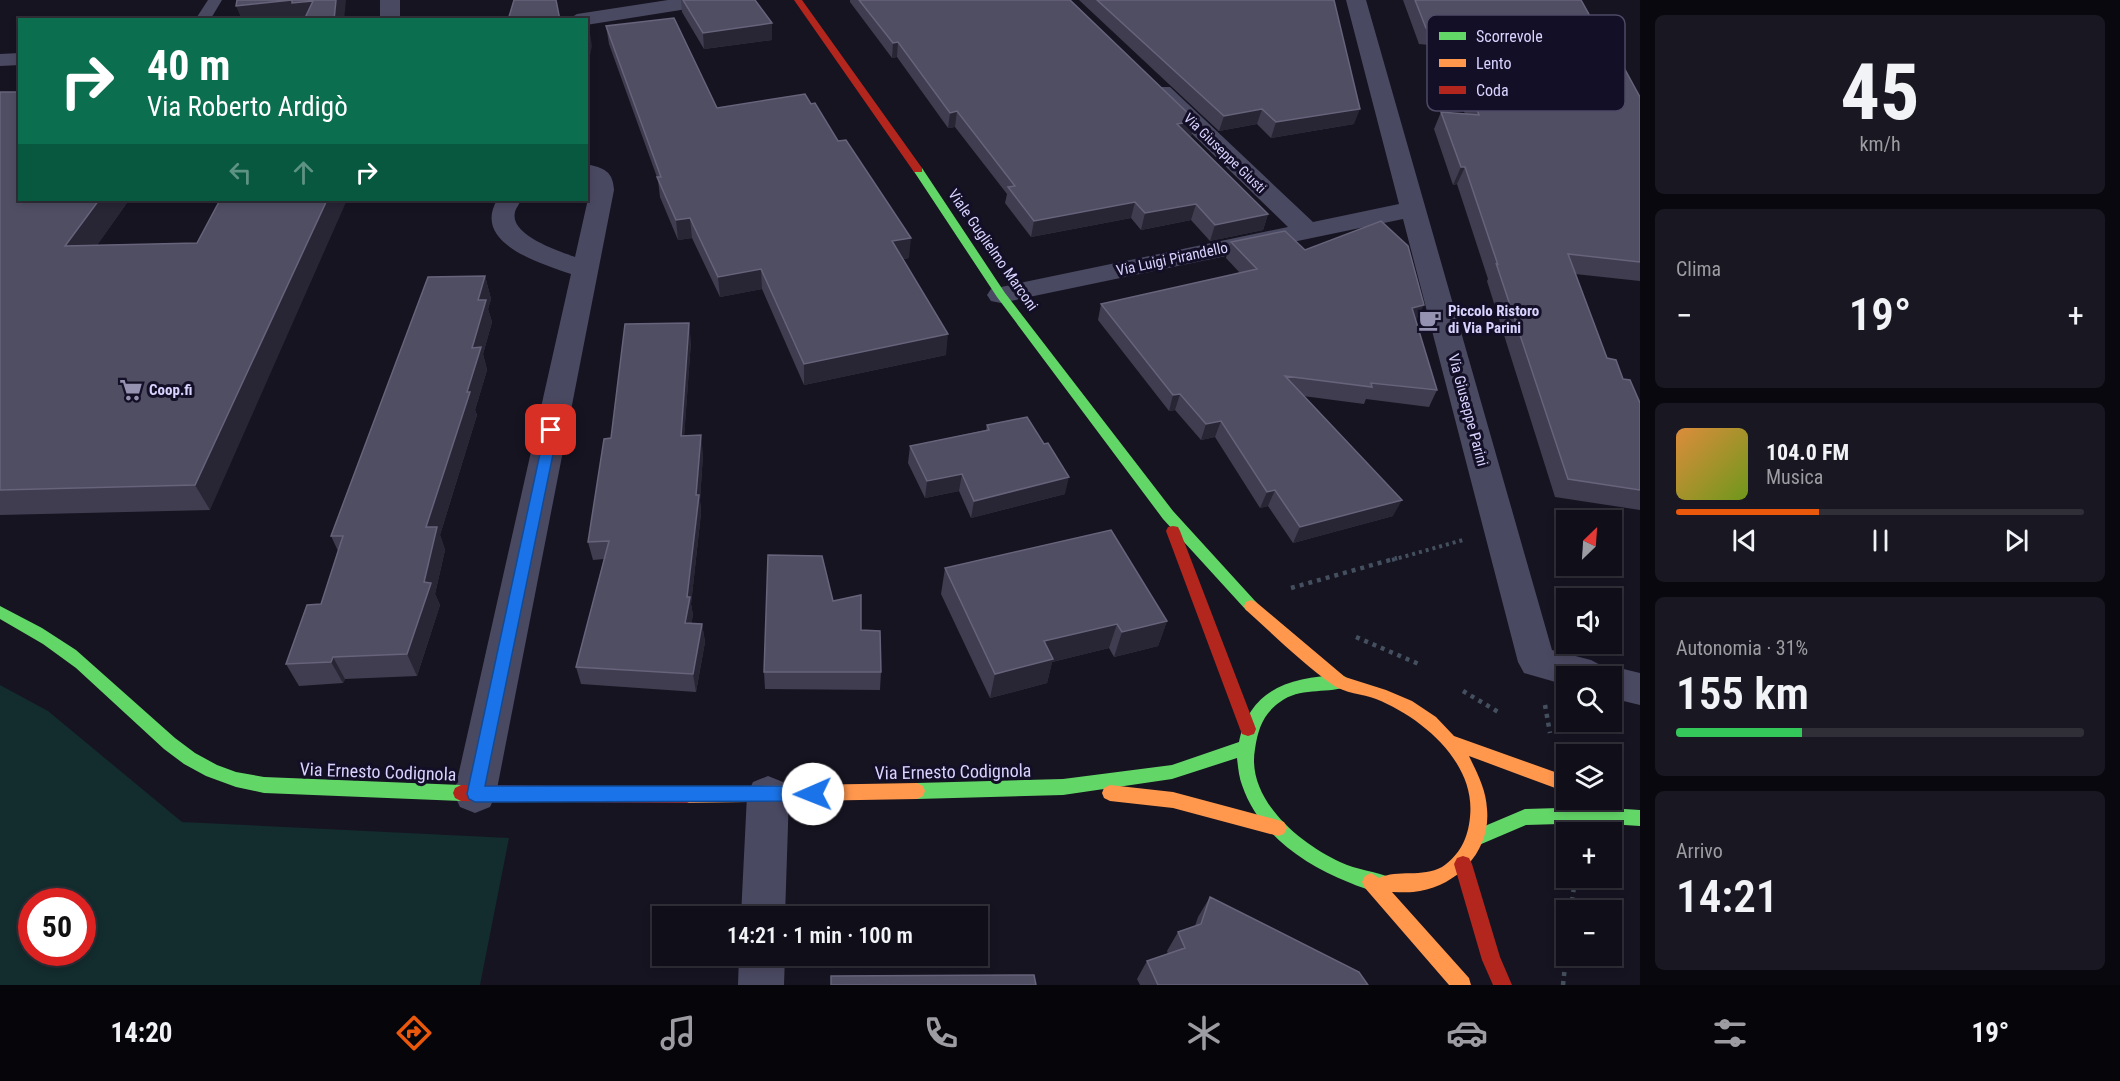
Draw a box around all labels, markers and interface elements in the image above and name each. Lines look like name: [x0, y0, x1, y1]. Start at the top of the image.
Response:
legend: [1427, 15, 1625, 111]
text: Scorrevole: [1476, 27, 1543, 46]
text: 40 m: [147, 41, 230, 90]
icon: right: [48, 42, 126, 120]
text: 45: [1841, 47, 1919, 138]
text: Lento: [1476, 54, 1511, 73]
text: Coda: [1476, 81, 1509, 100]
text: Via Roberto Ardigò: [147, 91, 348, 123]
street label: Via Giuseppe Giusti: [1181, 110, 1269, 196]
text: km/h: [1859, 132, 1901, 156]
icon: left: [224, 156, 257, 189]
icon: ahead: [287, 156, 320, 189]
icon: right: [350, 156, 383, 189]
street label: Viale Guglielmo Marconi: [944, 186, 1042, 314]
street label: Via Luigi Pirandello: [1115, 238, 1229, 280]
text: Clima: [1676, 257, 1721, 281]
text: 19°: [1849, 288, 1911, 341]
text: −: [1676, 296, 1693, 335]
text: +: [2068, 296, 2084, 335]
place label: Piccolo Ristoro di Via Parini: [1448, 302, 1539, 337]
cafe icon: Piccolo Ristoro di Via Parini: [1417, 307, 1443, 333]
street label: Via Giuseppe Parini: [1444, 352, 1492, 468]
supermarket icon: Coop.fi: [118, 377, 144, 403]
place label: Coop.fi: [149, 381, 192, 399]
pin: [525, 404, 576, 455]
icon: arrive: [534, 413, 567, 446]
text: 104.0 FM: [1766, 440, 1849, 465]
text: Musica: [1766, 465, 1823, 489]
north arrow: [1556, 510, 1622, 576]
map controls: [1556, 510, 1622, 966]
icon: previous: [1728, 524, 1761, 557]
icon: pause: [1864, 524, 1897, 557]
icon: next: [2000, 524, 2033, 557]
button: sound: [1556, 588, 1622, 654]
text: Autonomia · 31%: [1676, 636, 1808, 660]
button: search: [1556, 666, 1622, 732]
text: 155 km: [1676, 667, 1809, 720]
button: layers: [1556, 744, 1622, 810]
street label: Via Ernesto Codignola: [299, 758, 457, 785]
street label: Via Ernesto Codignola: [874, 760, 1032, 783]
position arrow: [781, 762, 845, 826]
button: +: [1556, 822, 1622, 888]
text: Arrivo: [1676, 839, 1723, 863]
text: 14:21: [1676, 870, 1778, 923]
speed limit sign: 50: [18, 888, 96, 966]
button: −: [1556, 900, 1622, 966]
text: 14:21 · 1 min · 100 m: [727, 923, 913, 948]
icon: directions: [393, 1012, 435, 1054]
icon: music: [657, 1012, 699, 1054]
icon: phone: [920, 1012, 962, 1054]
icon: climate: [1183, 1012, 1225, 1054]
icon: car: [1446, 1012, 1488, 1054]
icon: filters: [1709, 1012, 1751, 1054]
text: 14:20: [111, 1017, 172, 1049]
text: 19°: [1972, 1017, 2009, 1049]

